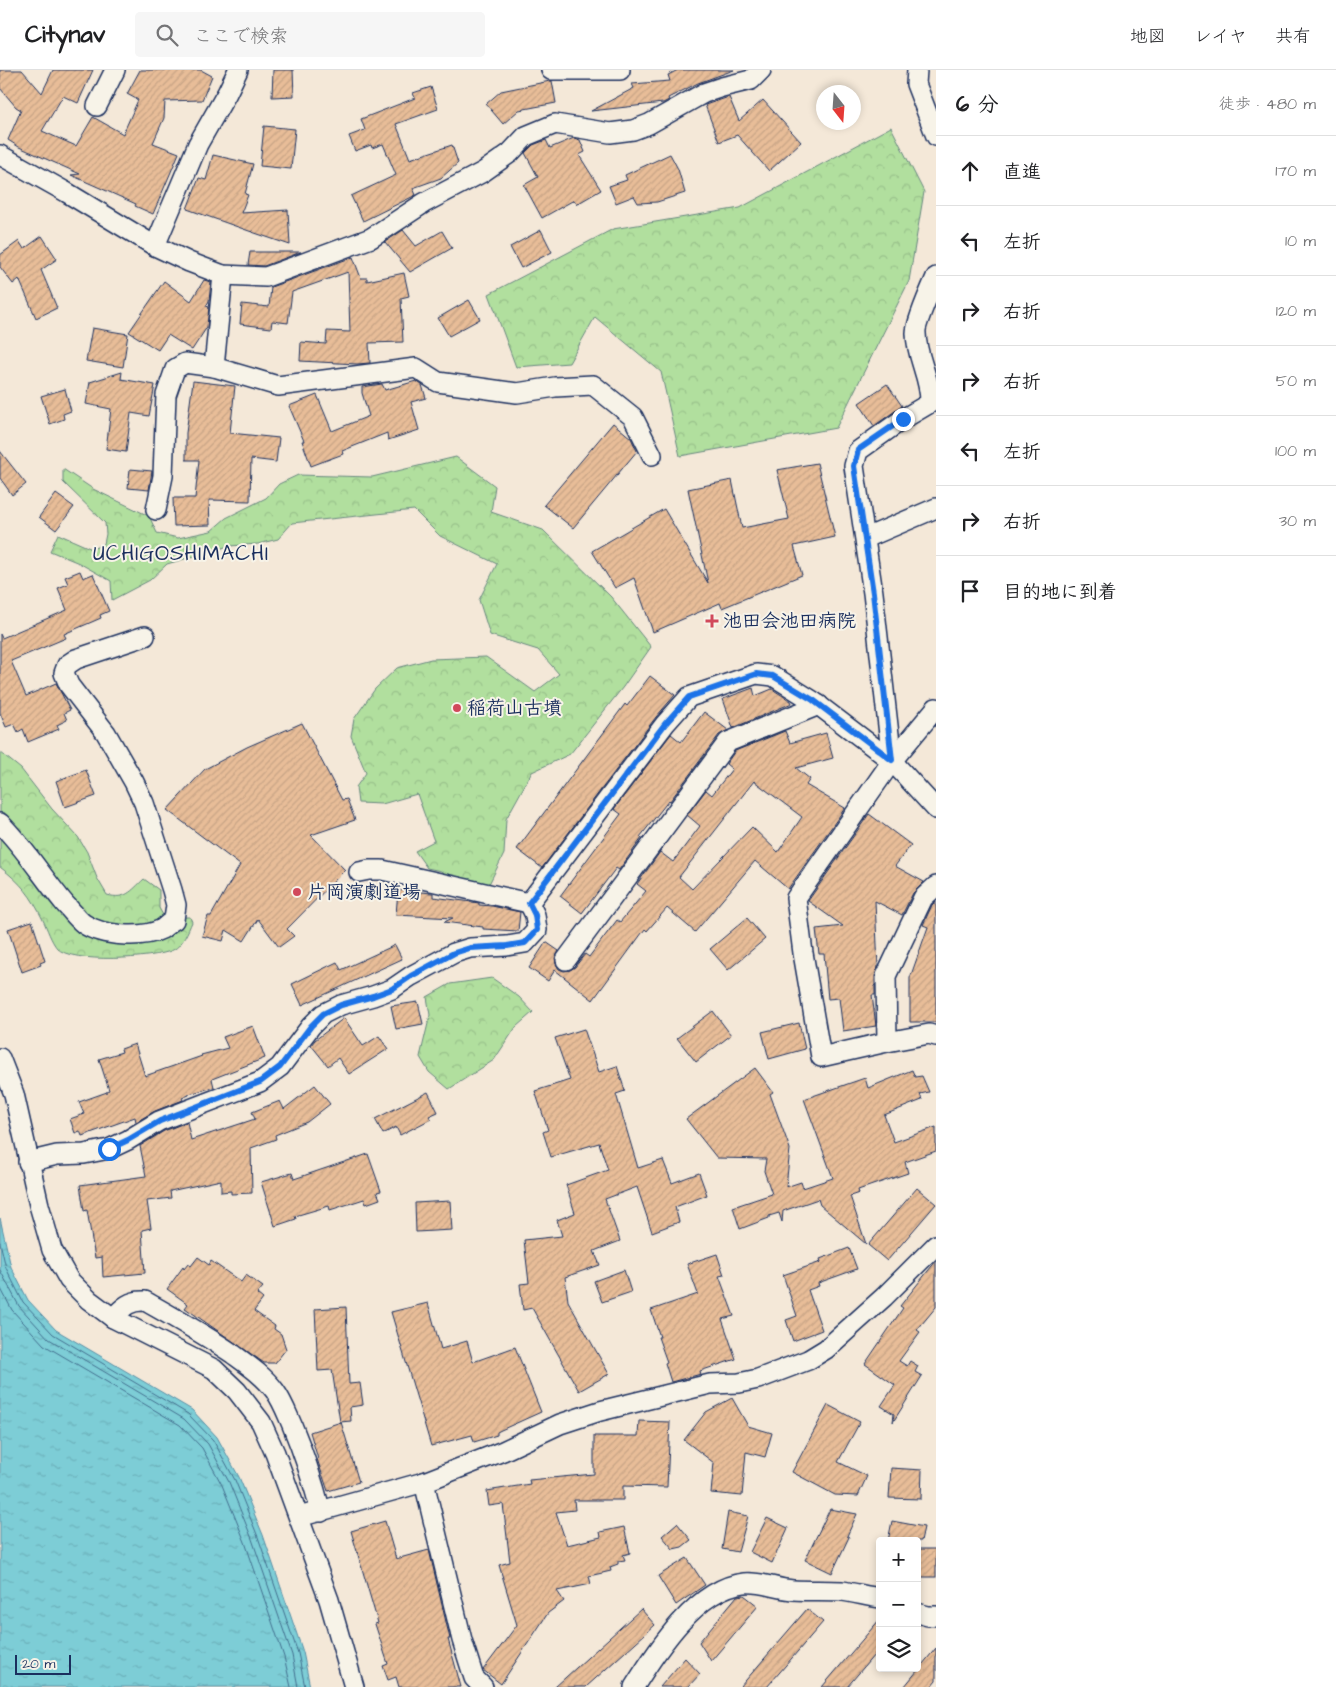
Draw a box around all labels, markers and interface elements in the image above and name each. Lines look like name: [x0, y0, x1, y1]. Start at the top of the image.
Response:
search box: [135, 12, 485, 57]
text: Citynav: [25, 18, 105, 52]
icon: search: [153, 21, 181, 49]
text: ここで検索: [193, 23, 288, 50]
text: 地図: [1130, 24, 1166, 49]
text: レイヤ: [1194, 24, 1247, 49]
text: 共有: [1275, 24, 1311, 49]
north arrow: [816, 85, 861, 130]
text: 6 分: [956, 90, 999, 119]
text: 徒歩 · 480 m: [1219, 93, 1316, 115]
icon: ahead: [956, 157, 984, 185]
text: 直進: [1003, 159, 1041, 186]
text: 170 m: [1275, 160, 1316, 182]
icon: left: [956, 227, 984, 255]
text: 左折: [1003, 229, 1041, 256]
text: 10 m: [1285, 230, 1316, 252]
icon: right: [956, 297, 984, 325]
text: 右折: [1003, 299, 1041, 326]
text: 120 m: [1276, 300, 1316, 322]
icon: right: [956, 367, 984, 395]
text: 右折: [1003, 369, 1041, 396]
text: 50 m: [1276, 370, 1316, 392]
route end: [892, 408, 915, 431]
icon: left: [956, 437, 984, 465]
text: 左折: [1003, 439, 1041, 466]
text: 100 m: [1275, 440, 1316, 462]
icon: right: [956, 507, 984, 535]
text: 右折: [1003, 509, 1041, 536]
text: 30 m: [1279, 510, 1316, 532]
district label: UCHIGOSHIMACHI: [93, 539, 269, 568]
icon: arrive: [956, 577, 984, 605]
text: 目的地に到着: [1003, 579, 1117, 606]
place label: 池田会池田病院: [723, 608, 856, 635]
marker: 池田会池田病院: [705, 614, 719, 628]
place label: 稲荷山古墳: [467, 695, 562, 722]
marker: 稲荷山古墳: [451, 702, 463, 714]
place label: 片岡演劇道場: [307, 879, 421, 906]
marker: 片岡演劇道場: [291, 886, 303, 898]
route start: [98, 1138, 121, 1161]
map controls: [876, 1537, 921, 1672]
button: +: [876, 1537, 921, 1582]
button: −: [876, 1582, 921, 1627]
button: layers: [876, 1627, 921, 1672]
scale bar: [15, 1652, 71, 1675]
text: 20 m: [22, 1654, 55, 1674]

